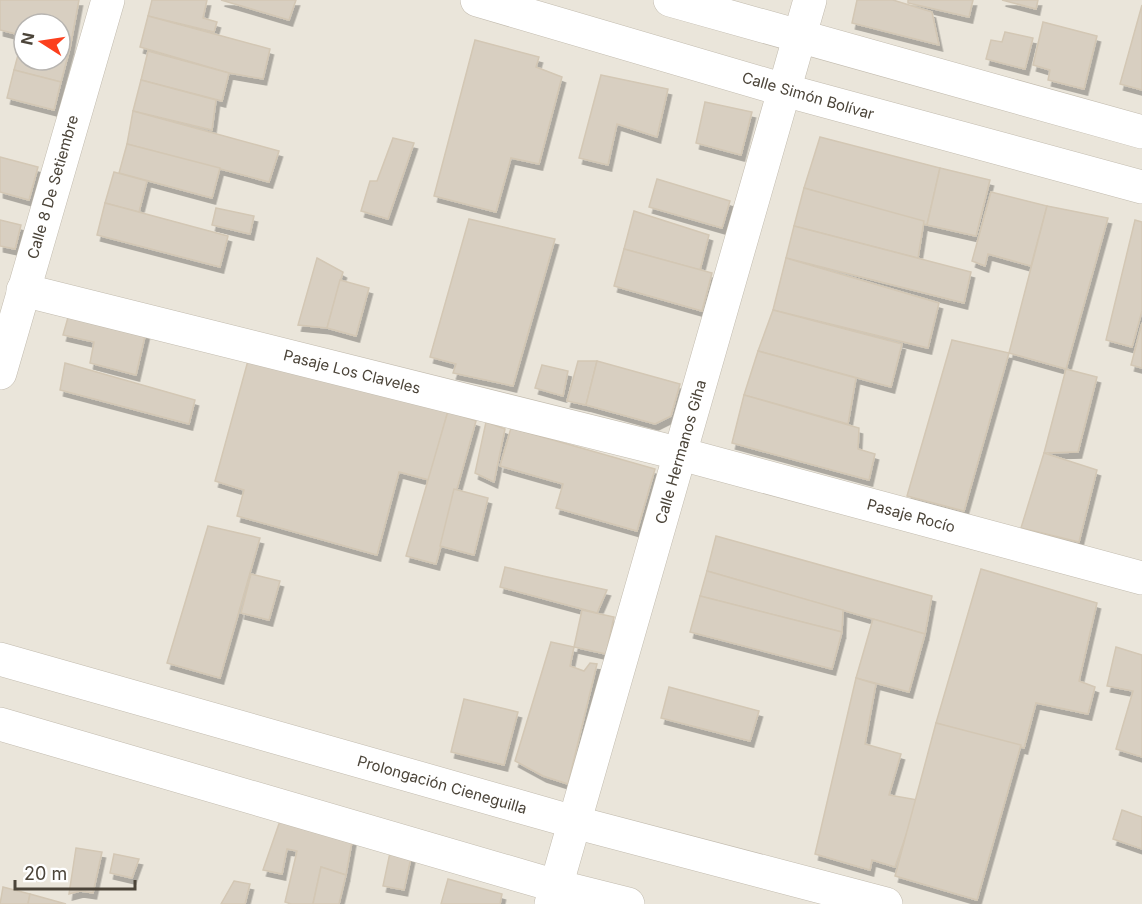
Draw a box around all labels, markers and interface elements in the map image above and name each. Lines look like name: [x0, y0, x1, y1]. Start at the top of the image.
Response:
north arrow: [12, 12, 72, 72]
text: N: [16, 31, 38, 47]
street label: Calle Simón Bolívar: [740, 68, 877, 124]
street label: Calle 8 De Setiembre: [23, 113, 82, 261]
street label: Pasaje Los Claveles: [282, 345, 423, 398]
street label: Calle Hermanos Giha: [651, 378, 710, 526]
street label: Pasaje Rocío: [865, 495, 957, 536]
street label: Prolongación Cieneguilla: [355, 751, 529, 818]
scale bar: [15, 853, 135, 891]
text: 20 m: [24, 863, 67, 884]

